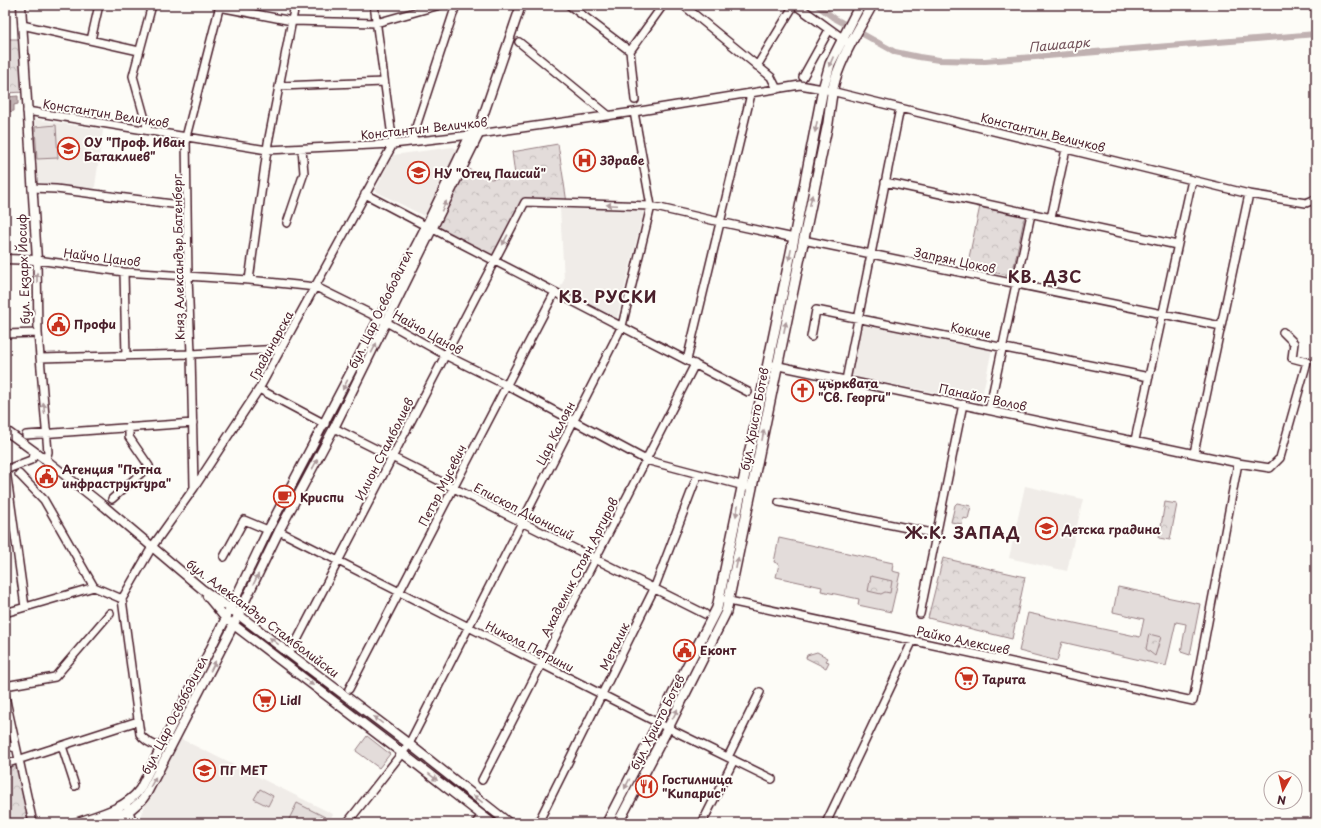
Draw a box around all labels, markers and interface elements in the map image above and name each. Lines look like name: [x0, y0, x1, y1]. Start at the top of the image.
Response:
water label: Пашаарк: [1028, 32, 1092, 56]
one-way arrow: [828, 56, 834, 68]
street label: Константин Величков: [42, 94, 170, 132]
street label: Константин Величков: [979, 108, 1107, 156]
street label: Константин Величков: [360, 112, 488, 144]
one-way arrow: [812, 121, 818, 134]
place label: ОУ "Проф. Иван Батаклиев": [84, 133, 186, 165]
school or university icon: ОУ "Проф. Иван Батаклиев": [55, 136, 81, 162]
hospital icon: Здраве: [572, 147, 598, 173]
place label: Здраве: [599, 151, 645, 169]
school or university icon: НУ "Отец Паисий": [405, 160, 431, 186]
place label: НУ "Отец Паисий": [434, 164, 546, 182]
street label: Княз Александър Батенберг: [168, 173, 188, 340]
one-way arrow: [809, 194, 815, 206]
one-way arrow: [441, 201, 447, 212]
one-way arrow: [606, 201, 618, 208]
street label: бул. Екзарх Йосиф: [12, 213, 34, 325]
one-way arrow: [501, 234, 508, 246]
street label: Найчо Цанов: [62, 243, 142, 271]
street label: Запрян Цоков: [913, 243, 998, 277]
street label: бул. Цар Освободител: [343, 246, 417, 372]
one-way arrow: [787, 249, 793, 261]
district label: КВ. ДЗС: [1008, 264, 1082, 288]
one-way arrow: [34, 271, 40, 284]
district label: КВ. РУСКИ: [558, 284, 658, 308]
street label: Найчо Цанов: [390, 305, 466, 359]
street label: Градинарска: [245, 307, 298, 383]
public building icon: Профи: [46, 311, 72, 337]
place label: Профи: [74, 315, 116, 333]
street label: Кокиче: [949, 317, 993, 343]
one-way arrow: [782, 321, 788, 333]
one-way arrow: [371, 342, 377, 354]
street label: бул. Христо Ботев: [735, 366, 773, 472]
place label: църквата "Св. Георги": [818, 374, 891, 406]
church icon: църквата "Св. Георги": [789, 377, 815, 403]
one-way arrow: [342, 379, 348, 391]
street label: Панайот Волов: [937, 379, 1029, 415]
street label: Илион Стамболиев: [350, 395, 418, 503]
street label: Цар Калоян: [531, 398, 579, 468]
one-way arrow: [40, 402, 47, 414]
one-way arrow: [760, 429, 766, 442]
street label: Петър Мусевич: [414, 441, 470, 529]
one-way arrow: [312, 458, 318, 470]
place label: Агенция "Пътна инфраструктура": [62, 460, 171, 492]
public building icon: Агенция "Пътна инфраструктура": [33, 463, 59, 489]
street label: Епископ Дионисий: [471, 478, 577, 544]
cafe icon: Криспи: [271, 484, 297, 510]
place label: Криспи: [300, 488, 344, 506]
street label: Академик Стоян Аргиров: [536, 494, 622, 640]
one-way arrow: [734, 504, 740, 517]
school or university icon: Детска градина: [1033, 516, 1059, 542]
district label: Ж.К. ЗАПАД: [904, 520, 1021, 544]
place label: Детска градина: [1061, 520, 1161, 538]
street label: бул. Александър Стамболийски: [183, 554, 343, 682]
one-way arrow: [734, 557, 740, 569]
one-way arrow: [252, 574, 259, 585]
street label: Никола Петрини: [483, 616, 577, 676]
street label: Металик: [595, 618, 634, 673]
street label: Райко Алексиев: [915, 621, 1011, 659]
one-way arrow: [269, 637, 280, 646]
public building icon: Еконт: [671, 637, 697, 663]
place label: Еконт: [700, 641, 737, 659]
street label: бул. Цар Освободител: [136, 653, 212, 777]
one-way arrow: [210, 660, 216, 672]
supermarket icon: Тарита: [954, 666, 980, 692]
place label: Тарита: [982, 670, 1027, 688]
street label: бул. Христо Ботев: [625, 671, 689, 773]
one-way arrow: [303, 678, 314, 686]
supermarket icon: Lidl: [252, 687, 278, 713]
place label: Lidl: [280, 691, 302, 709]
one-way arrow: [672, 708, 678, 720]
one-way arrow: [372, 716, 383, 725]
school or university icon: ПГ МЕТ: [191, 757, 217, 783]
place label: ПГ МЕТ: [220, 761, 268, 779]
place label: Гостилница "Кипарис": [662, 770, 733, 802]
north arrow: [1263, 770, 1303, 810]
one-way arrow: [427, 772, 438, 781]
restaurant icon: Гостилница "Кипарис": [634, 773, 660, 799]
one-way arrow: [150, 776, 157, 787]
one-way arrow: [624, 778, 630, 790]
text: N: [1276, 791, 1287, 809]
one-way arrow: [473, 795, 484, 803]

